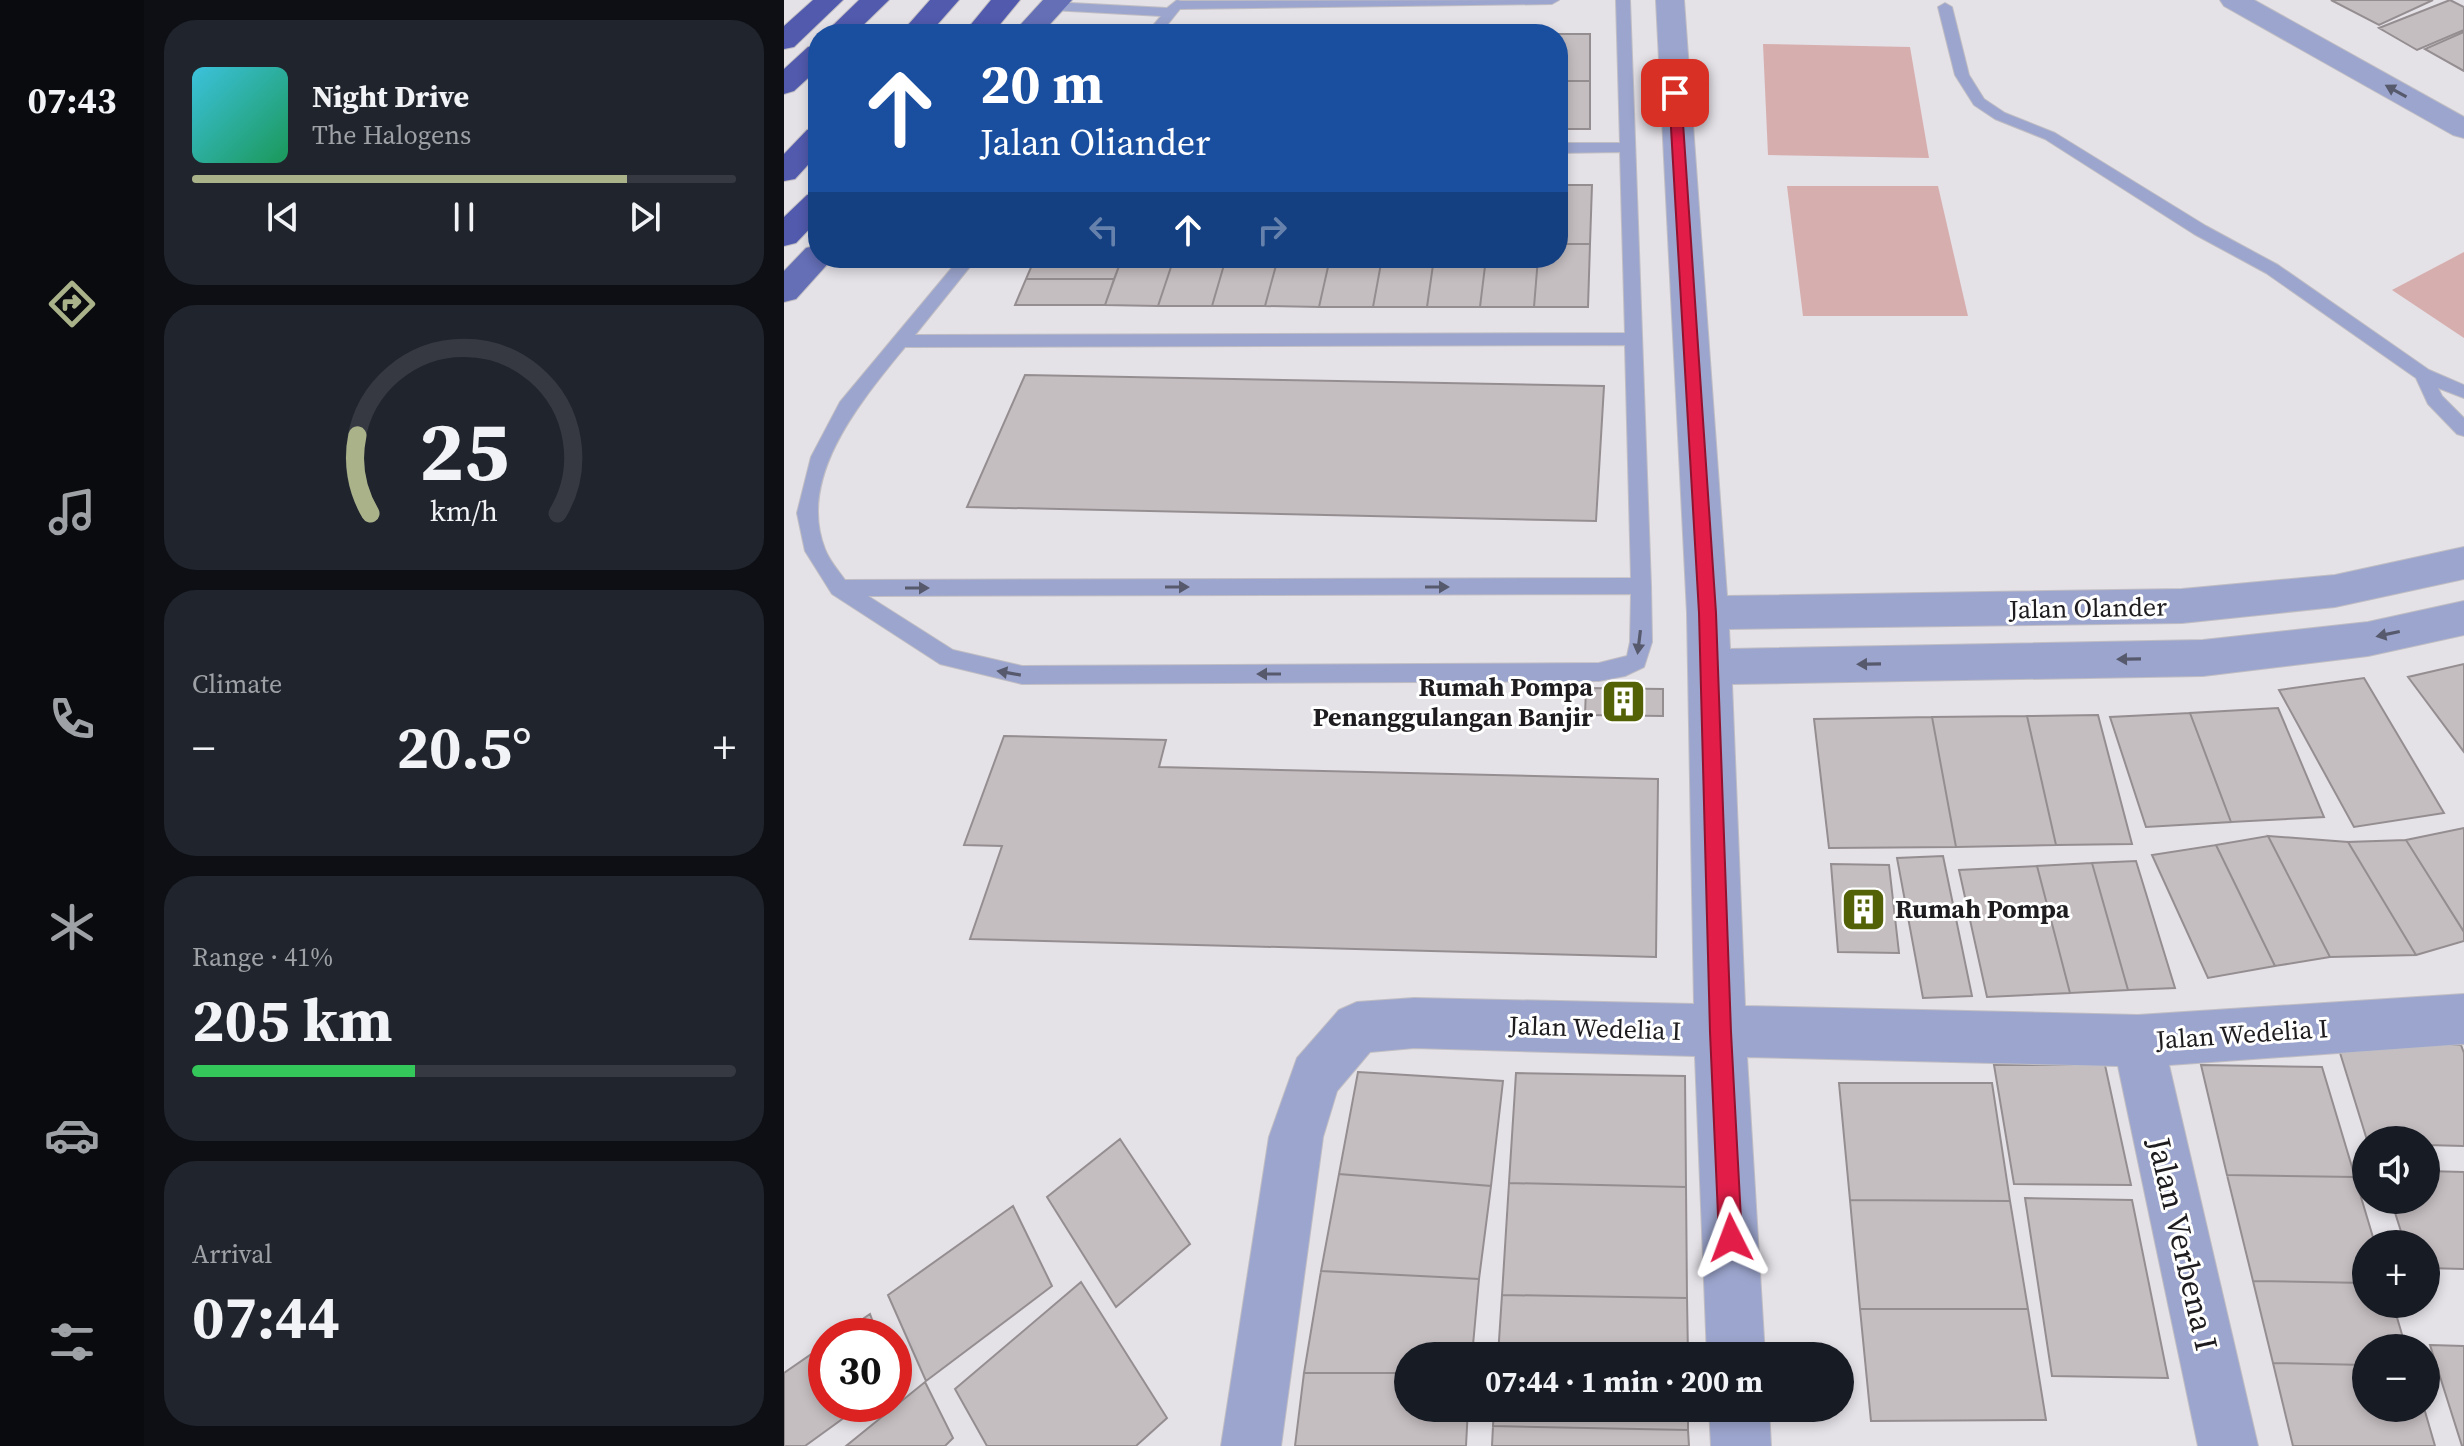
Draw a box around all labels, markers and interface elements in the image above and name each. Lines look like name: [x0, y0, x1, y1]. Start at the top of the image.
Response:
text: 20 m: [980, 45, 1103, 122]
icon: ahead: [848, 56, 952, 160]
pin: [1641, 59, 1709, 127]
icon: arrive: [1653, 71, 1697, 115]
text: 07:43: [28, 76, 116, 125]
text: Night Drive: [312, 76, 469, 117]
one-way arrow: [2385, 84, 2407, 98]
text: The Halogens: [312, 117, 471, 153]
text: Jalan Oliander: [980, 118, 1210, 167]
icon: previous: [261, 195, 305, 239]
icon: pause: [442, 195, 486, 239]
icon: next: [623, 195, 667, 239]
icon: left: [1082, 208, 1126, 252]
icon: ahead: [1166, 208, 1210, 252]
icon: right: [1250, 208, 1294, 252]
icon: directions: [44, 276, 100, 332]
text: 25: [419, 393, 509, 507]
icon: music: [44, 484, 100, 540]
text: km/h: [430, 491, 498, 531]
one-way arrow: [1165, 581, 1190, 593]
one-way arrow: [1425, 581, 1450, 593]
one-way arrow: [905, 582, 930, 594]
street label: Jalan Olander: [2007, 589, 2168, 627]
one-way arrow: [2375, 629, 2400, 641]
one-way arrow: [1633, 630, 1646, 655]
one-way arrow: [2116, 653, 2141, 666]
one-way arrow: [1856, 658, 1881, 670]
text: Climate: [192, 666, 282, 702]
one-way arrow: [996, 666, 1021, 678]
one-way arrow: [1256, 668, 1281, 680]
place label: Rumah Pompa Penanggulangan Banjir: [1313, 669, 1594, 735]
building icon: Rumah Pompa Penanggulangan Banjir: [1600, 678, 1648, 726]
icon: phone: [44, 691, 100, 747]
text: 20.5°: [396, 706, 532, 788]
text: −: [192, 717, 215, 778]
text: +: [713, 717, 736, 778]
building icon: Rumah Pompa: [1840, 885, 1888, 933]
place label: Rumah Pompa: [1895, 891, 2070, 927]
icon: climate: [44, 899, 100, 955]
text: Range · 41%: [192, 939, 333, 975]
text: 205 km: [192, 979, 393, 1061]
street label: Jalan Wedelia I: [1507, 1007, 1682, 1049]
street label: Jalan Wedelia I: [2154, 1010, 2329, 1058]
icon: car: [44, 1107, 100, 1163]
map controls: [2352, 1126, 2440, 1422]
button: sound: [2352, 1126, 2440, 1214]
street label: Jalan Verbena I: [2137, 1132, 2229, 1355]
position arrow: [1689, 1196, 1773, 1280]
button: +: [2352, 1230, 2440, 1318]
text: Arrival: [192, 1236, 272, 1272]
text: 07:44: [192, 1276, 340, 1358]
icon: filters: [44, 1314, 100, 1370]
speed limit sign: 30: [808, 1318, 912, 1422]
button: −: [2352, 1334, 2440, 1422]
text: 07:44 · 1 min · 200 m: [1485, 1361, 1763, 1402]

